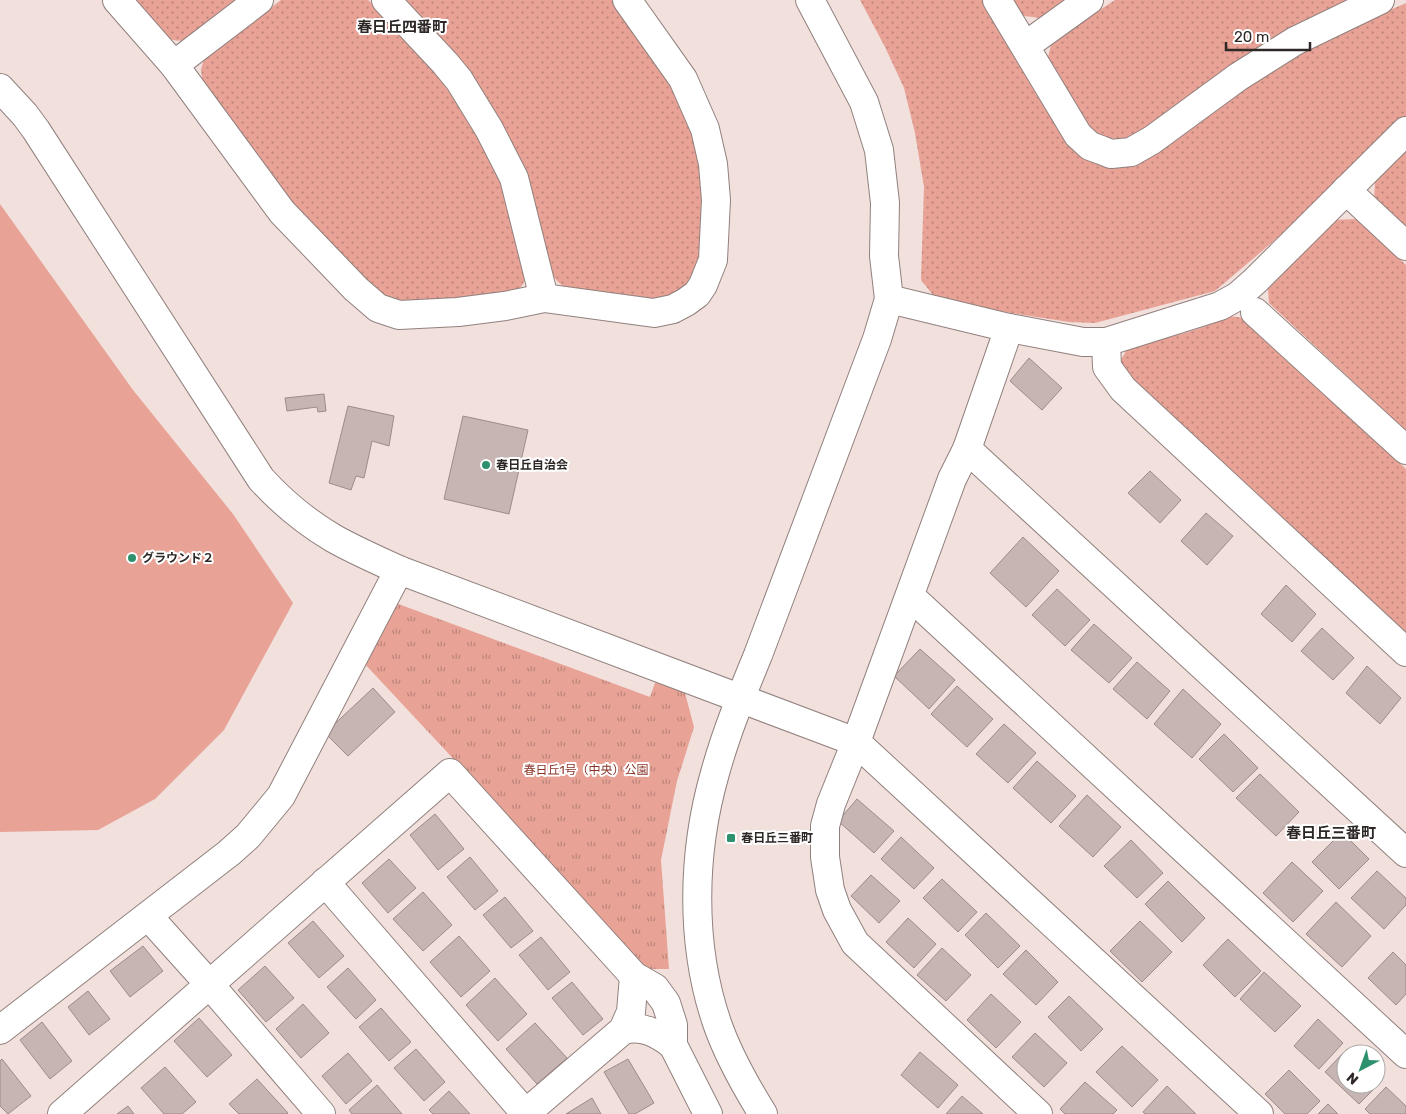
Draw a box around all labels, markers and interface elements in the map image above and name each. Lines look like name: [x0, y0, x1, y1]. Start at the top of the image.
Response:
district label: 春日丘四番町: [357, 18, 447, 36]
scale bar: [1226, 20, 1310, 52]
text: 20 m: [1234, 28, 1269, 46]
place label: 春日丘自治会: [496, 458, 568, 472]
marker: 春日丘自治会: [480, 459, 492, 471]
place label: グラウンド２: [142, 551, 214, 565]
marker: グラウンド２: [126, 552, 138, 564]
park label: 春日丘1号（中央）公園: [523, 763, 649, 777]
district label: 春日丘三番町: [1286, 824, 1376, 842]
place label: 春日丘三番町: [741, 831, 813, 845]
marker: 春日丘三番町: [725, 832, 737, 844]
north arrow: [1336, 1044, 1386, 1094]
text: N: [1343, 1069, 1362, 1088]

